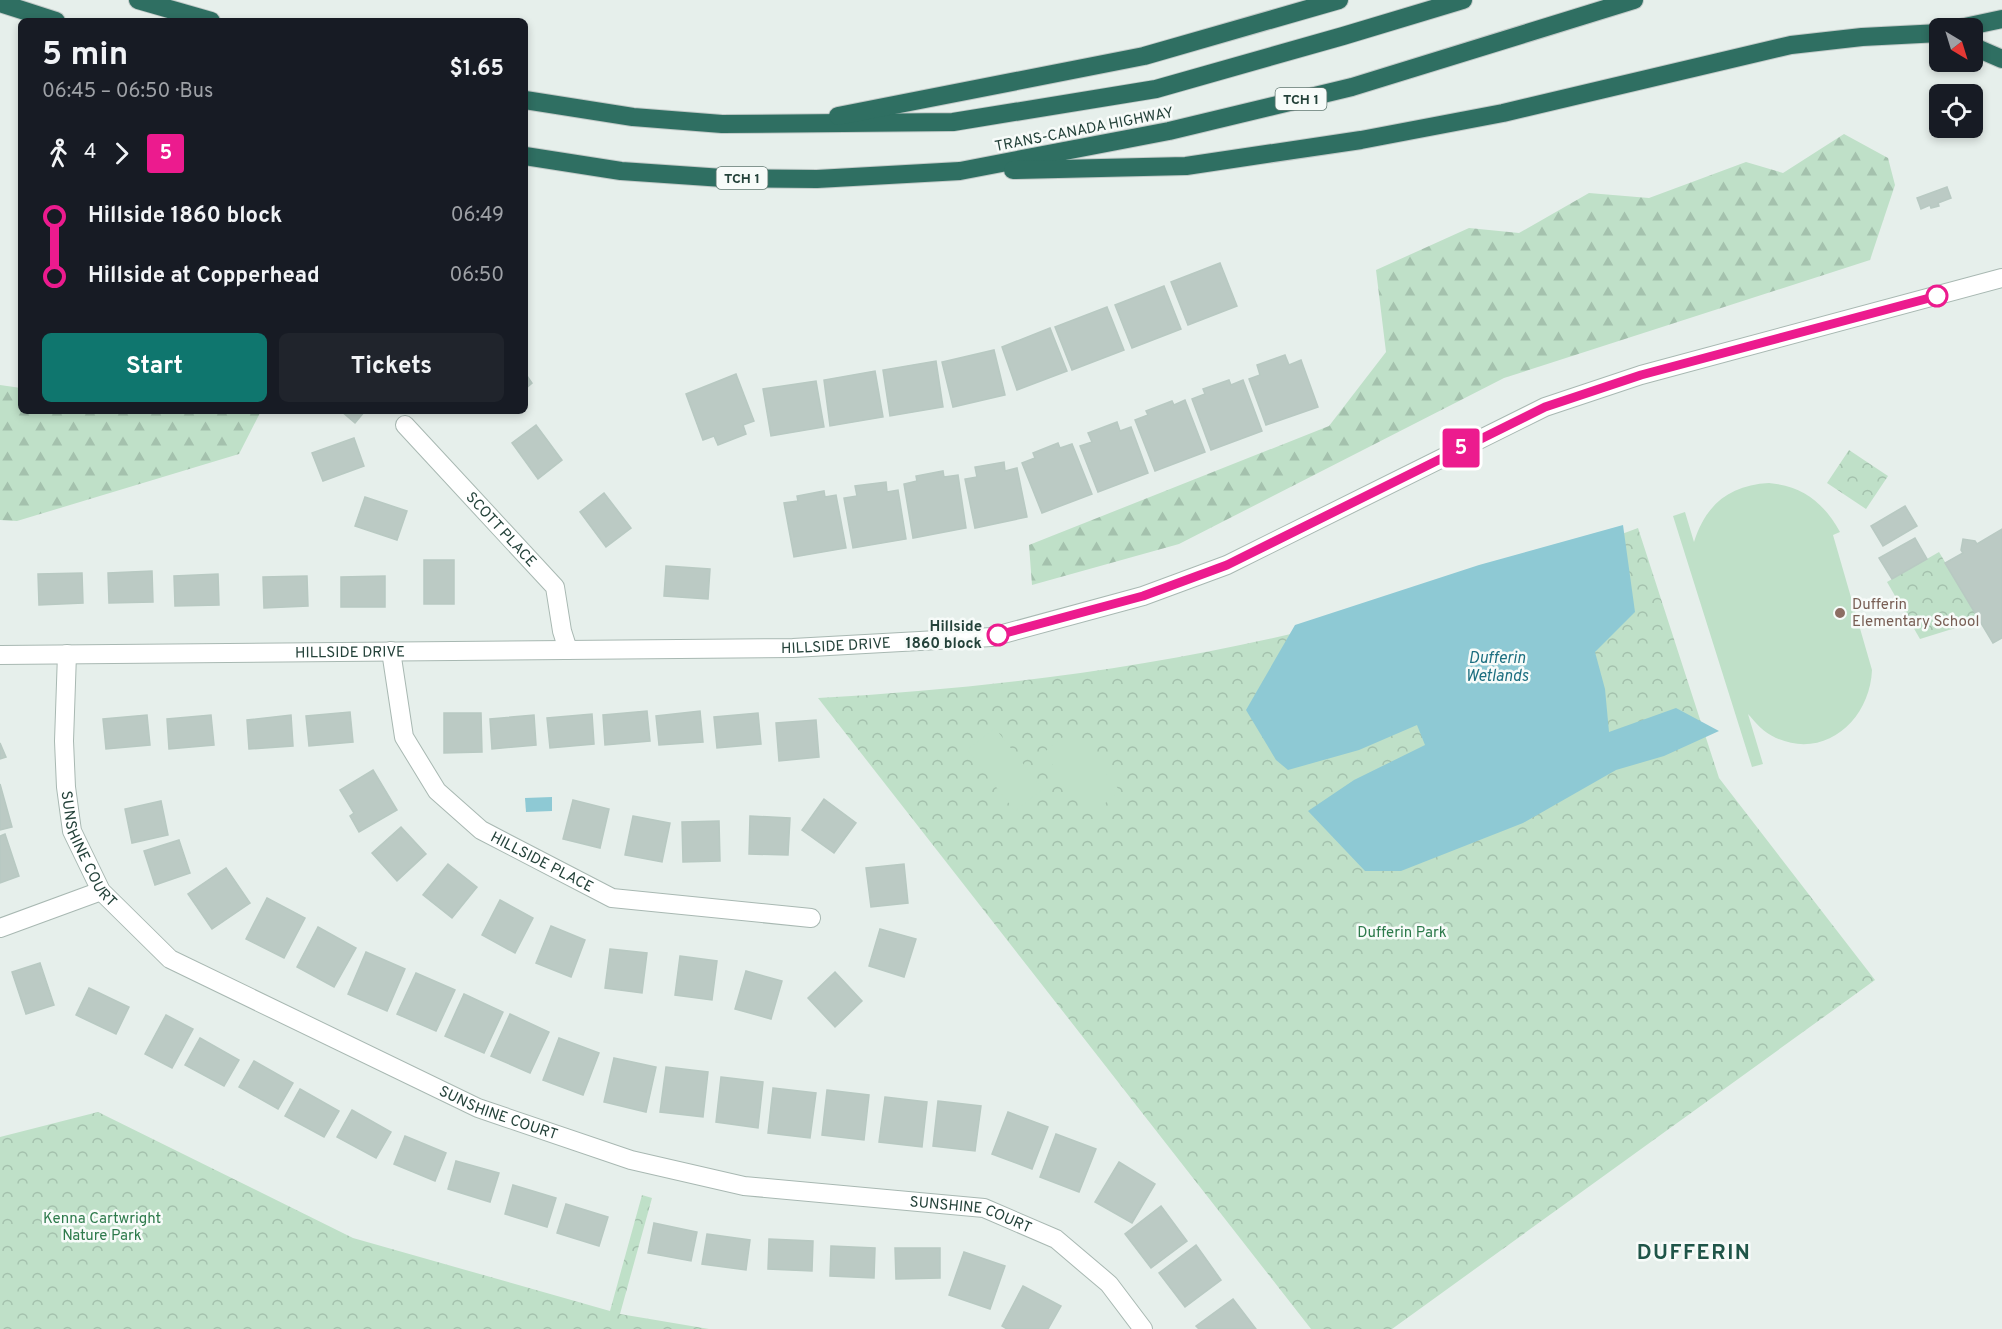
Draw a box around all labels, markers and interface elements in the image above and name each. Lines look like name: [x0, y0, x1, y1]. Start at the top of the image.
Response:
north arrow: [1929, 18, 1983, 72]
map controls: [1929, 18, 1983, 138]
text: 5 min: [42, 35, 128, 77]
text: $1.65: [450, 56, 504, 83]
text: 06:45 – 06:50 · Bus: [42, 79, 213, 105]
button: locate: [1929, 84, 1983, 138]
road number: TCH 1: [1276, 88, 1326, 110]
street label: TRANS-CANADA HIGHWAY: [993, 104, 1176, 157]
icon: walk: [42, 137, 75, 170]
icon: forward: [105, 137, 138, 170]
text: 4: [84, 140, 96, 166]
text: 5: [159, 140, 172, 167]
road number: TCH 1: [716, 167, 768, 189]
text: Hillside 1860 block: [88, 203, 282, 230]
text: 06:49: [451, 203, 504, 229]
text: Hillside at Copperhead: [88, 263, 320, 290]
text: 06:50: [450, 263, 504, 289]
unlabelled marker: [1926, 285, 1948, 307]
button: Start: [42, 333, 267, 402]
button: Tickets: [279, 333, 504, 402]
line badge: 5: [1442, 428, 1480, 468]
text: 5: [1455, 435, 1467, 462]
street label: SCOTT PLACE: [461, 489, 540, 572]
place label: Dufferin Elementary School: [1852, 596, 1979, 632]
marker: Dufferin Elementary School: [1833, 606, 1847, 620]
place label: Hillside 1860 block: [906, 618, 982, 654]
marker: Hillside 1860 block: [987, 624, 1009, 646]
street label: HILLSIDE DRIVE: [781, 635, 891, 659]
street label: HILLSIDE DRIVE: [295, 643, 405, 663]
water label: Dufferin Wetlands: [1466, 649, 1529, 687]
street label: SUNSHINE COURT: [56, 790, 120, 912]
street label: HILLSIDE PLACE: [487, 829, 596, 898]
park label: Dufferin Park: [1357, 924, 1447, 943]
street label: SUNSHINE COURT: [435, 1082, 560, 1145]
street label: SUNSHINE COURT: [909, 1193, 1034, 1238]
park label: Kenna Cartwright Nature Park: [43, 1210, 161, 1246]
district label: DUFFERIN: [1637, 1240, 1751, 1267]

